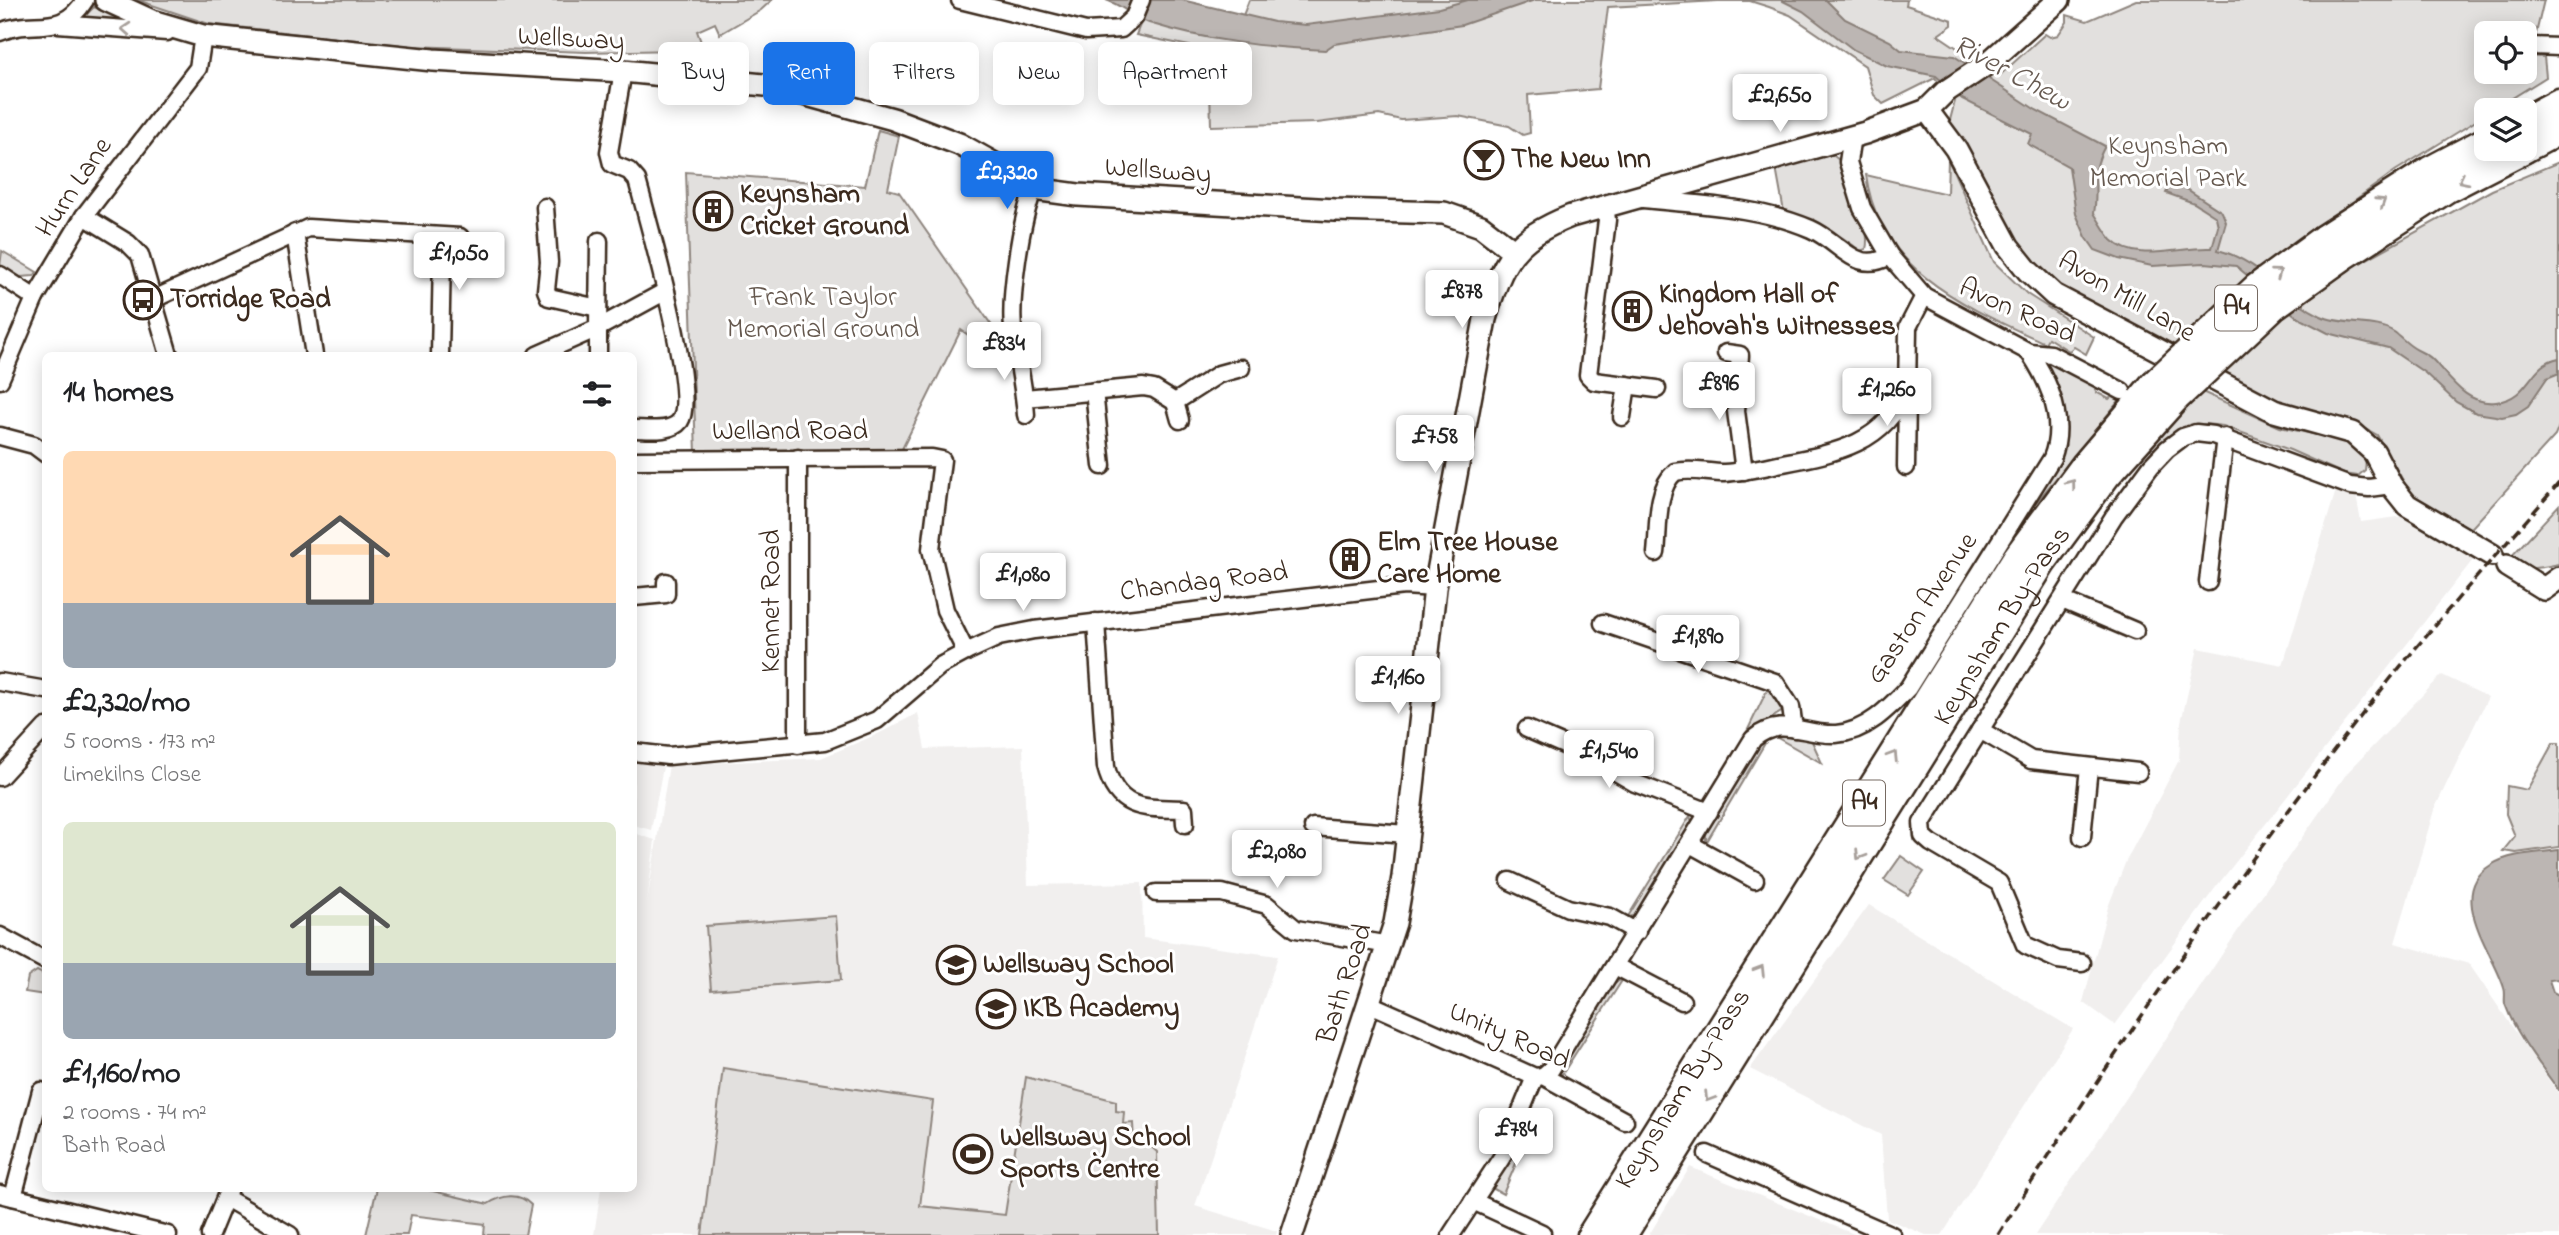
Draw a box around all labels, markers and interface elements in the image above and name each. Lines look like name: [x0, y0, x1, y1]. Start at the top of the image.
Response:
street label: Wellsway: [517, 17, 625, 63]
map controls: [2474, 21, 2537, 161]
button: locate: [2474, 21, 2537, 84]
one-way arrow: [120, 22, 131, 37]
water label: River Chew: [1944, 24, 2078, 124]
chip: Buy: [658, 42, 749, 105]
chip: Rent: [763, 42, 855, 105]
chip: Filters: [869, 42, 979, 105]
chip: New: [993, 42, 1084, 105]
chip: Apartment: [1098, 42, 1252, 105]
pin: £2,650: [1723, 74, 1837, 134]
text: £2,650: [1748, 80, 1812, 113]
button: layers: [2474, 98, 2537, 161]
park label: Keynsham Memorial Park: [2090, 127, 2247, 200]
street label: Hurn Lane: [26, 129, 124, 247]
bar icon: The New Inn: [1463, 139, 1505, 181]
place label: The New Inn: [1511, 140, 1651, 181]
street label: Wellsway: [1103, 148, 1213, 196]
pin: £2,320: [950, 152, 1064, 211]
text: £2,320: [977, 157, 1037, 190]
one-way arrow: [2458, 172, 2470, 186]
place label: Keynsham Cricket Ground: [740, 175, 909, 248]
building icon: Keynsham Cricket Ground: [692, 190, 734, 232]
one-way arrow: [2374, 198, 2387, 211]
pin: £1,050: [402, 232, 516, 292]
text: £1,050: [430, 238, 488, 271]
street label: Avon Mill Lane: [2049, 242, 2203, 354]
street label: Avon Road: [1952, 268, 2082, 356]
one-way arrow: [2270, 269, 2282, 282]
pin: £878: [1421, 270, 1503, 330]
place label: Kingdom Hall of Jehovah's Witnesses: [1659, 275, 1896, 348]
text: £878: [1441, 276, 1483, 309]
park label: Frank Taylor Memorial Ground: [727, 278, 920, 351]
bus stop icon: Torridge Road: [122, 279, 164, 321]
place label: Torridge Road: [170, 280, 331, 322]
road number: A4: [2215, 286, 2257, 330]
building icon: Kingdom Hall of Jehovah's Witnesses: [1611, 290, 1653, 332]
pin: £834: [963, 322, 1045, 382]
text: £834: [983, 328, 1025, 361]
pin: £896: [1678, 362, 1760, 422]
text: £896: [1699, 368, 1739, 401]
pin: £1,260: [1830, 368, 1944, 428]
text: 14 homes: [63, 372, 174, 416]
text: £1,260: [1858, 374, 1916, 407]
icon: filters: [578, 375, 616, 413]
street label: Welland Road: [712, 412, 868, 453]
pin: £758: [1394, 416, 1476, 475]
text: £758: [1412, 421, 1458, 454]
one-way arrow: [2063, 480, 2076, 492]
icon: home: [277, 497, 403, 623]
street label: Keynsham By-Pass: [1924, 518, 2082, 734]
place label: Elm Tree House Care Home: [1377, 523, 1559, 596]
street label: Gaston Avenue: [1857, 524, 1989, 693]
street label: Kennet Road: [752, 529, 793, 673]
building icon: Elm Tree House Care Home: [1329, 538, 1371, 580]
street label: Chandag Road: [1118, 552, 1291, 614]
pin: £1,080: [966, 554, 1080, 613]
text: £1,080: [996, 559, 1050, 592]
pin: £1,890: [1641, 616, 1755, 675]
text: £1,890: [1672, 621, 1724, 654]
pin: £1,160: [1341, 656, 1455, 716]
text: £1,160: [1371, 662, 1425, 695]
text: £2,320/mo: [63, 682, 190, 726]
text: 5 rooms · 173 m²: [63, 726, 216, 759]
pin: £1,540: [1552, 730, 1666, 790]
text: £1,540: [1580, 736, 1638, 769]
one-way arrow: [1885, 751, 1898, 764]
text: Limekilns Close: [63, 759, 201, 792]
road number: A4: [1843, 780, 1885, 825]
pin: £2,080: [1220, 830, 1334, 890]
text: £2,080: [1248, 836, 1306, 869]
one-way arrow: [1855, 847, 1868, 860]
icon: home: [277, 868, 403, 994]
street label: Bath Road: [1307, 918, 1385, 1051]
school or university icon: Wellsway School: [935, 944, 977, 986]
place label: Wellsway School: [983, 945, 1174, 986]
one-way arrow: [1751, 965, 1764, 978]
street label: Keynsham By-Pass: [1605, 981, 1762, 1198]
school or university icon: IKB Academy: [975, 988, 1017, 1030]
place label: IKB Academy: [1023, 989, 1179, 1030]
street label: Unity Road: [1442, 992, 1577, 1082]
text: £1,160/mo: [63, 1053, 181, 1097]
one-way arrow: [1705, 1089, 1718, 1102]
text: 2 rooms · 74 m²: [63, 1097, 207, 1130]
pin: £784: [1475, 1108, 1557, 1168]
text: £784: [1495, 1114, 1537, 1147]
place label: Wellsway School Sports Centre: [1000, 1118, 1191, 1191]
text: Bath Road: [63, 1130, 165, 1163]
sports icon: Wellsway School Sports Centre: [952, 1133, 994, 1175]

